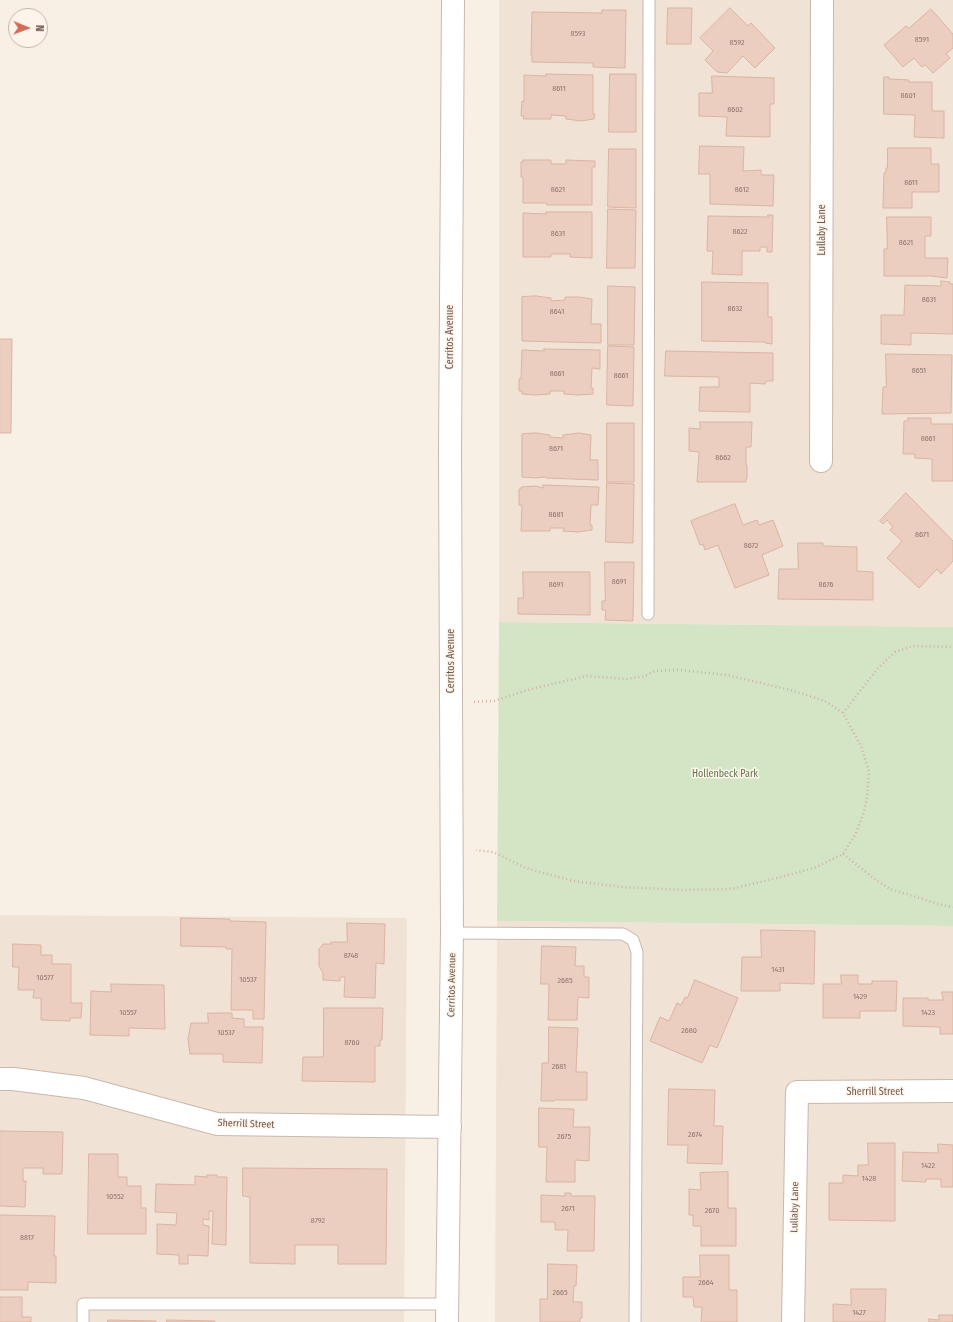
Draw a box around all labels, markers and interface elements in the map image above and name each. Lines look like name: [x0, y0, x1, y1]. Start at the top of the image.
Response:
north arrow: [8, 8, 48, 48]
text: N: [33, 25, 46, 32]
house number: 8593: [571, 29, 585, 39]
house number: 8591: [915, 35, 929, 45]
house number: 8592: [730, 38, 744, 48]
house number: 8611: [552, 84, 566, 94]
house number: 8601: [900, 91, 916, 101]
house number: 8602: [727, 105, 743, 115]
house number: 8611: [904, 178, 918, 188]
house number: 8621: [551, 185, 565, 195]
house number: 8612: [735, 185, 749, 195]
street label: Lullaby Lane: [816, 204, 828, 256]
house number: 8622: [733, 227, 747, 237]
house number: 8631: [551, 229, 565, 239]
house number: 8621: [899, 238, 913, 248]
house number: 8631: [922, 295, 936, 305]
house number: 8632: [728, 304, 742, 314]
street label: Cerritos Avenue: [444, 305, 456, 369]
house number: 8641: [550, 307, 564, 317]
house number: 8651: [912, 366, 926, 376]
house number: 8661: [550, 369, 564, 379]
house number: 8661: [614, 371, 628, 381]
house number: 8661: [921, 434, 935, 444]
house number: 8671: [549, 444, 563, 454]
house number: 8662: [715, 453, 731, 463]
house number: 8681: [549, 510, 563, 520]
house number: 8671: [915, 530, 929, 540]
house number: 8672: [744, 541, 758, 551]
house number: 8691: [612, 577, 626, 587]
house number: 8691: [549, 580, 563, 590]
house number: 8676: [819, 580, 833, 590]
street label: Cerritos Avenue: [445, 629, 457, 693]
park label: Hollenbeck Park: [692, 768, 758, 780]
house number: 8748: [344, 951, 358, 961]
street label: Cerritos Avenue: [445, 953, 459, 1017]
house number: 1431: [771, 965, 785, 975]
house number: 10577: [36, 973, 54, 983]
house number: 10537: [239, 975, 257, 985]
house number: 2685: [557, 976, 573, 986]
house number: 1429: [853, 992, 867, 1002]
house number: 10557: [119, 1008, 137, 1018]
house number: 1423: [921, 1008, 935, 1018]
house number: 2680: [681, 1026, 697, 1036]
house number: 10537: [217, 1028, 235, 1038]
house number: 8760: [344, 1038, 360, 1048]
house number: 2681: [552, 1062, 566, 1072]
street label: Sherrill Street: [847, 1086, 903, 1098]
street label: Sherrill Street: [217, 1117, 275, 1131]
house number: 2674: [688, 1130, 702, 1140]
house number: 2675: [557, 1132, 571, 1142]
house number: 1422: [921, 1161, 935, 1171]
house number: 1428: [862, 1174, 876, 1184]
street label: Lullaby Lane: [789, 1181, 801, 1233]
house number: 10552: [106, 1192, 124, 1202]
house number: 2671: [561, 1204, 575, 1214]
house number: 2670: [705, 1206, 719, 1216]
house number: 8792: [311, 1216, 325, 1226]
house number: 8817: [20, 1233, 34, 1243]
house number: 2664: [698, 1278, 714, 1288]
house number: 2665: [552, 1288, 568, 1298]
house number: 1427: [852, 1308, 866, 1318]

